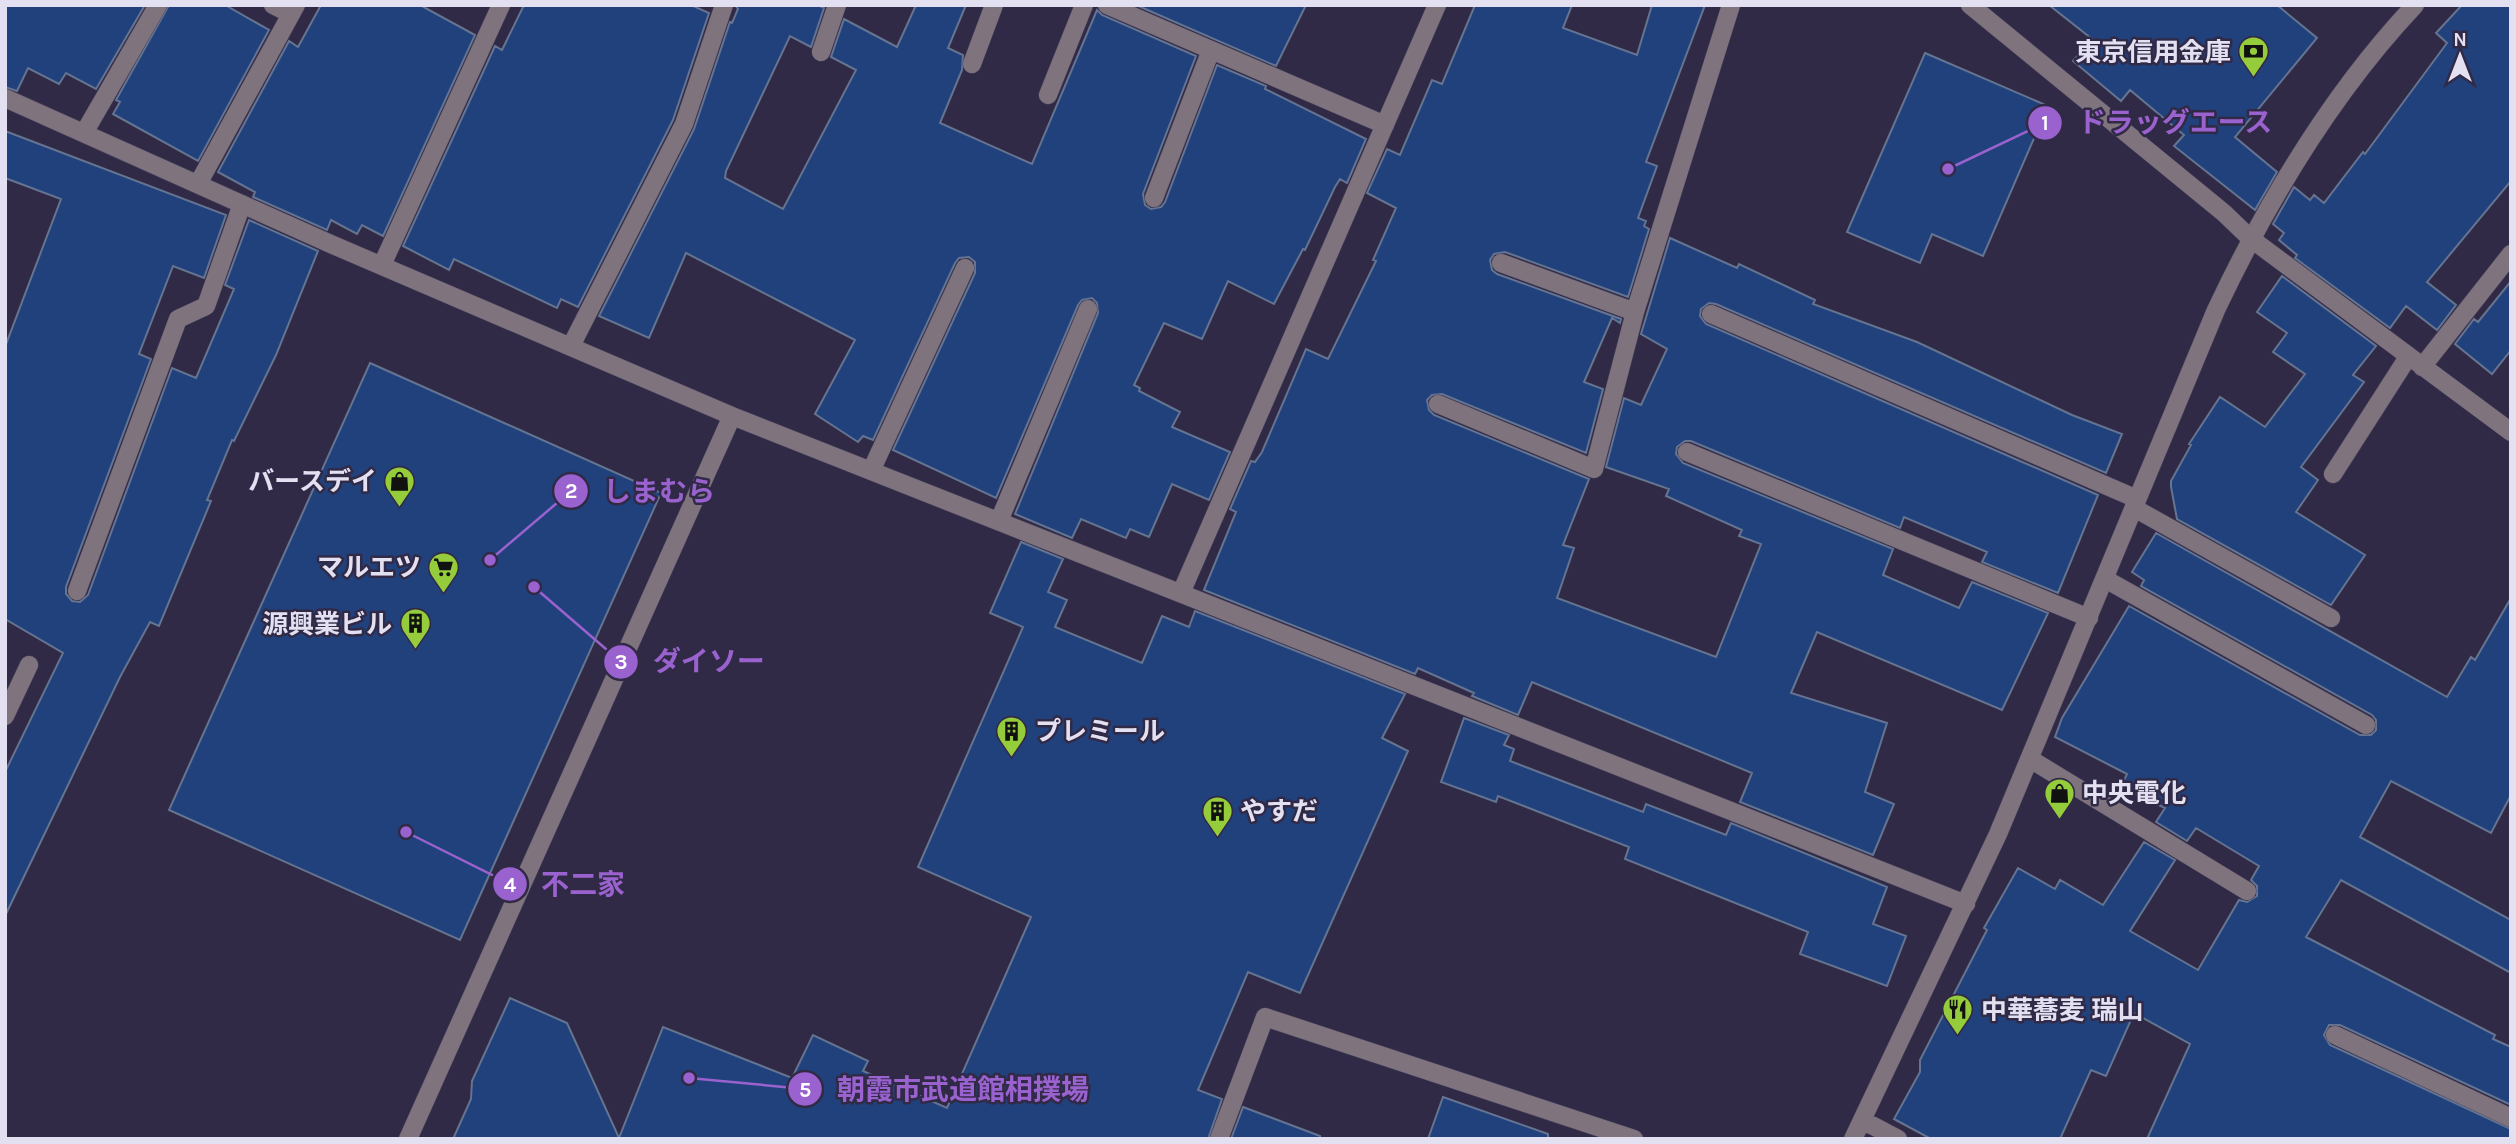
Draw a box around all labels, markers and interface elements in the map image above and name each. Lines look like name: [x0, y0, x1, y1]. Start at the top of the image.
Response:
north arrow: [2425, 21, 2495, 91]
text: N: [2453, 29, 2467, 51]
bank icon: 東京信用金庫: [2237, 35, 2271, 79]
place label: 東京信用金庫: [2075, 37, 2231, 68]
callout: ドラッグエース: [2028, 98, 2287, 147]
text: ドラッグエース: [2078, 106, 2272, 139]
text: 1: [2041, 111, 2049, 135]
shop icon: バースデイ: [383, 464, 417, 508]
place label: バースデイ: [248, 466, 377, 497]
callout: しまむら: [554, 466, 729, 515]
text: しまむら: [603, 475, 715, 508]
text: 2: [565, 479, 577, 503]
supermarket icon: マルエツ: [427, 550, 461, 594]
place label: マルエツ: [317, 552, 421, 583]
building icon: 源興業ビル: [398, 607, 432, 651]
place label: 源興業ビル: [262, 609, 392, 640]
callout: ダイソー: [604, 637, 779, 686]
text: ダイソー: [653, 645, 765, 678]
text: 3: [614, 650, 628, 674]
building icon: プレミール: [995, 714, 1029, 758]
place label: プレミール: [1035, 716, 1165, 747]
shop icon: 中央電化: [2042, 776, 2076, 820]
place label: 中央電化: [2082, 778, 2186, 809]
building icon: やすだ: [1200, 794, 1234, 838]
place label: やすだ: [1240, 796, 1318, 827]
callout: 不二家: [492, 860, 639, 909]
text: 不二家: [541, 868, 625, 901]
text: 4: [504, 873, 517, 897]
restaurant icon: 中華蕎麦 瑞山: [1941, 993, 1975, 1037]
place label: 中華蕎麦 瑞山: [1981, 995, 2144, 1026]
callout: 朝霞市武道館相撲場: [788, 1065, 1103, 1114]
text: 朝霞市武道館相撲場: [837, 1073, 1089, 1106]
text: 5: [799, 1078, 811, 1102]

